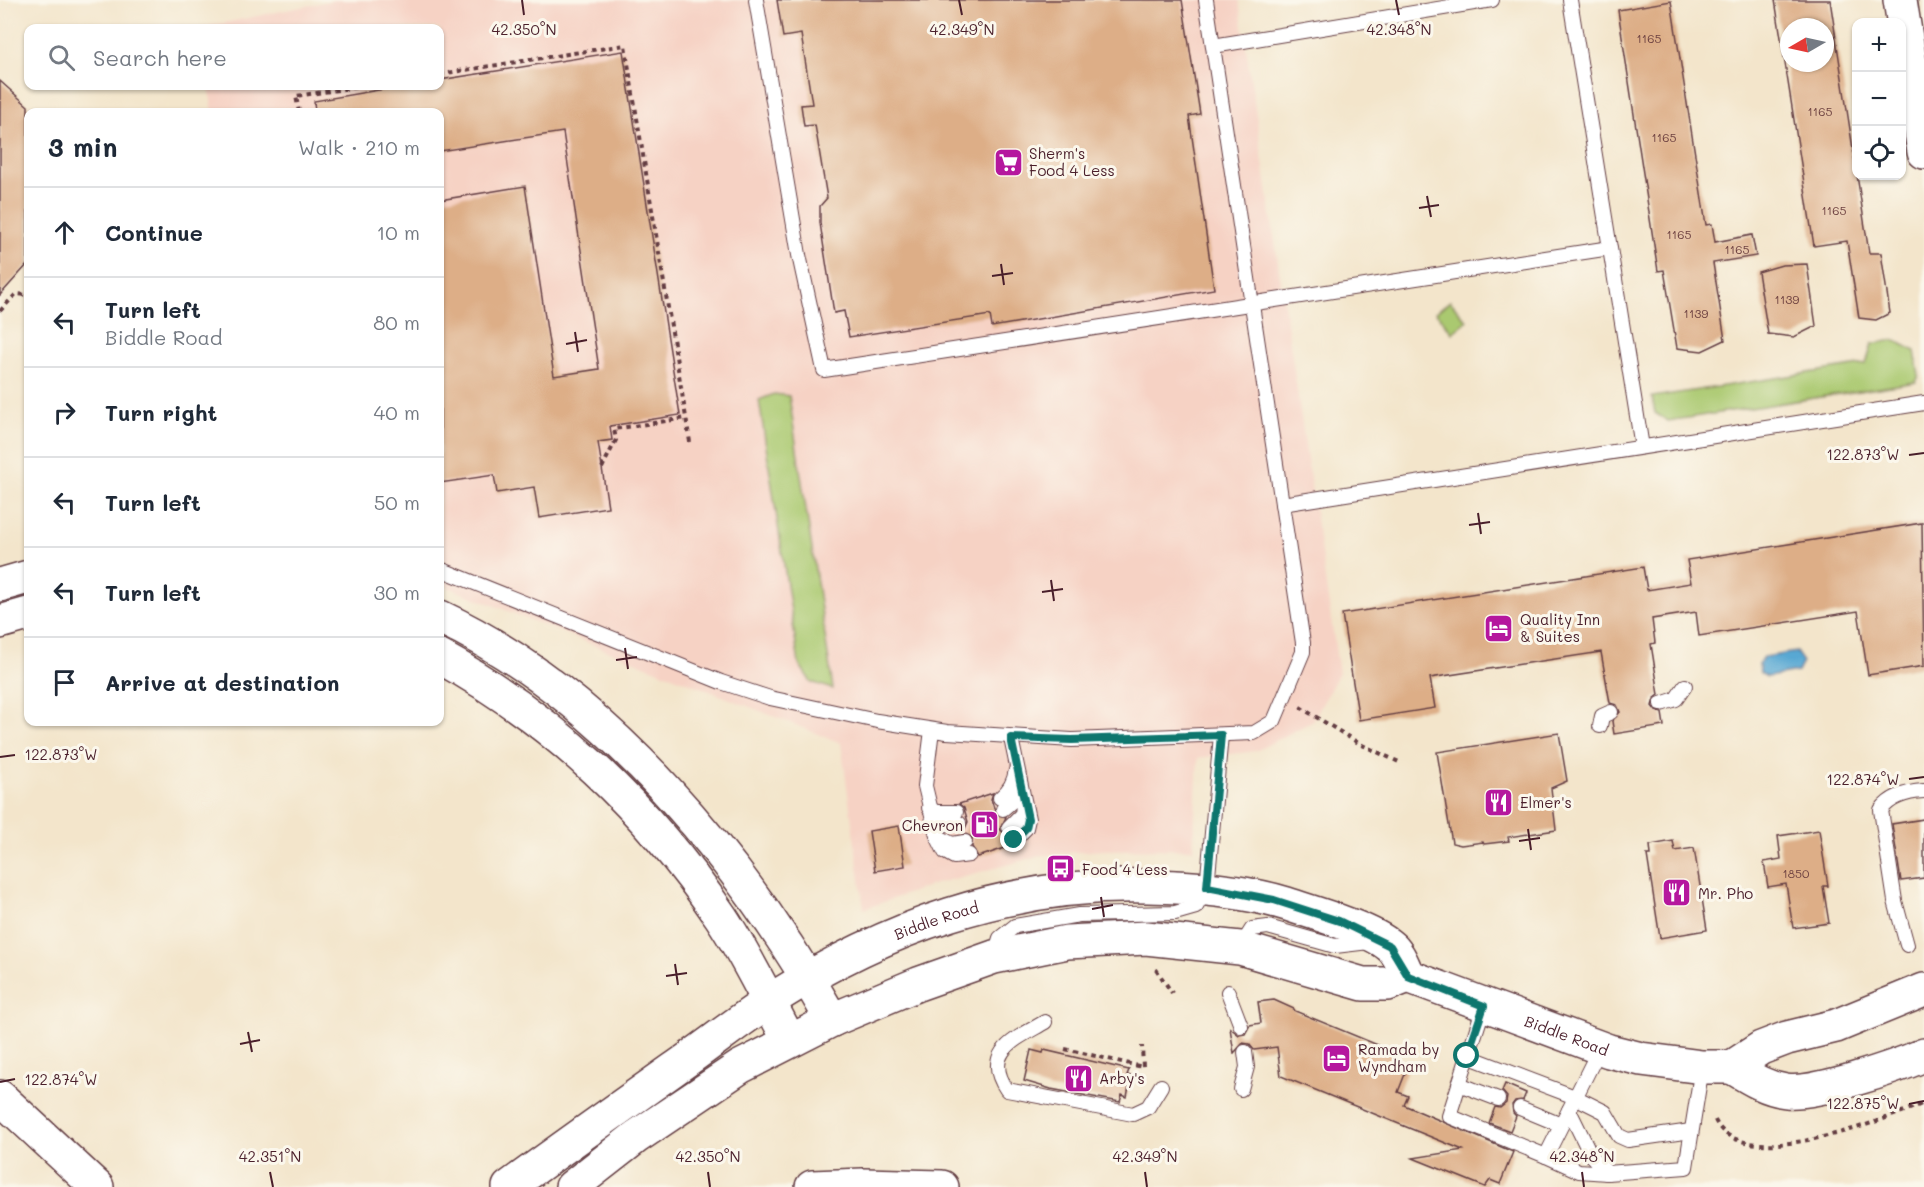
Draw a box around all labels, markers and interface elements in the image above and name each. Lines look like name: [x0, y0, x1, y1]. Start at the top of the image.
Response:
north arrow: [1780, 18, 1834, 72]
map controls: [1852, 18, 1906, 180]
button: +: [1852, 18, 1906, 72]
text: 42.350°N: [491, 19, 557, 39]
text: 42.349°N: [930, 19, 994, 39]
text: 42.348°N: [1366, 19, 1432, 39]
search box: [24, 24, 444, 90]
house number: 1165: [1637, 30, 1661, 46]
icon: search: [45, 41, 78, 74]
text: Search here: [93, 43, 227, 72]
button: −: [1852, 72, 1906, 126]
house number: 1165: [1808, 103, 1832, 119]
button: locate: [1852, 126, 1906, 180]
house number: 1165: [1652, 129, 1676, 145]
text: 3 min: [48, 130, 117, 164]
text: Walk · 210 m: [298, 134, 420, 160]
place label: Sherm's Food 4 Less: [1029, 143, 1115, 180]
supermarket icon: Sherm's Food 4 Less: [992, 146, 1024, 178]
house number: 1165: [1822, 202, 1846, 218]
icon: ahead: [48, 216, 81, 249]
text: Continue: [105, 218, 203, 247]
text: 10 m: [376, 219, 420, 245]
house number: 1165: [1667, 226, 1691, 242]
house number: 1165: [1725, 241, 1749, 257]
house number: 1139: [1775, 291, 1799, 307]
text: Turn left: [105, 295, 201, 324]
house number: 1139: [1684, 305, 1708, 321]
icon: left: [48, 306, 81, 339]
text: 80 m: [373, 309, 420, 335]
text: Biddle Road: [105, 324, 223, 350]
icon: right: [48, 396, 81, 429]
text: Turn right: [105, 398, 217, 427]
text: 40 m: [374, 399, 420, 425]
text: 122.873°W: [1826, 444, 1900, 464]
icon: left: [48, 486, 81, 519]
text: Turn left: [105, 488, 201, 517]
text: 50 m: [374, 489, 420, 515]
icon: left: [48, 576, 81, 609]
text: Turn left: [105, 578, 201, 607]
text: 30 m: [374, 579, 420, 605]
place label: Quality Inn & Suites: [1520, 609, 1600, 646]
hotel icon: Quality Inn & Suites: [1483, 612, 1515, 644]
icon: arrive: [48, 666, 81, 699]
text: Arrive at destination: [105, 668, 340, 697]
text: 122.873°W: [24, 744, 98, 764]
text: 122.874°W: [1826, 769, 1900, 789]
restaurant icon: Elmer's: [1483, 786, 1515, 818]
place label: Elmer's: [1520, 792, 1572, 812]
fuel station icon: Chevron: [968, 809, 1000, 841]
place label: Chevron: [902, 815, 963, 835]
route end: [1000, 826, 1026, 852]
bus stop icon: Food 4 Less: [1045, 853, 1077, 885]
place label: Food 4 Less: [1082, 859, 1168, 879]
house number: 1850: [1782, 865, 1810, 881]
restaurant icon: Mr. Pho: [1661, 877, 1693, 909]
place label: Mr. Pho: [1698, 883, 1753, 903]
street label: Biddle Road: [891, 897, 981, 944]
street label: Biddle Road: [1522, 1010, 1612, 1060]
place label: Ramada by Wyndham: [1358, 1039, 1439, 1076]
hotel icon: Ramada by Wyndham: [1321, 1042, 1353, 1074]
route start: [1453, 1042, 1479, 1068]
restaurant icon: Arby's: [1062, 1062, 1094, 1094]
place label: Arby's: [1099, 1068, 1145, 1088]
text: 122.874°W: [24, 1069, 98, 1089]
text: 122.875°W: [1827, 1093, 1899, 1113]
text: 42.351°N: [239, 1146, 301, 1166]
text: 42.350°N: [675, 1146, 741, 1166]
text: 42.349°N: [1113, 1146, 1177, 1166]
text: 42.348°N: [1549, 1146, 1615, 1166]

